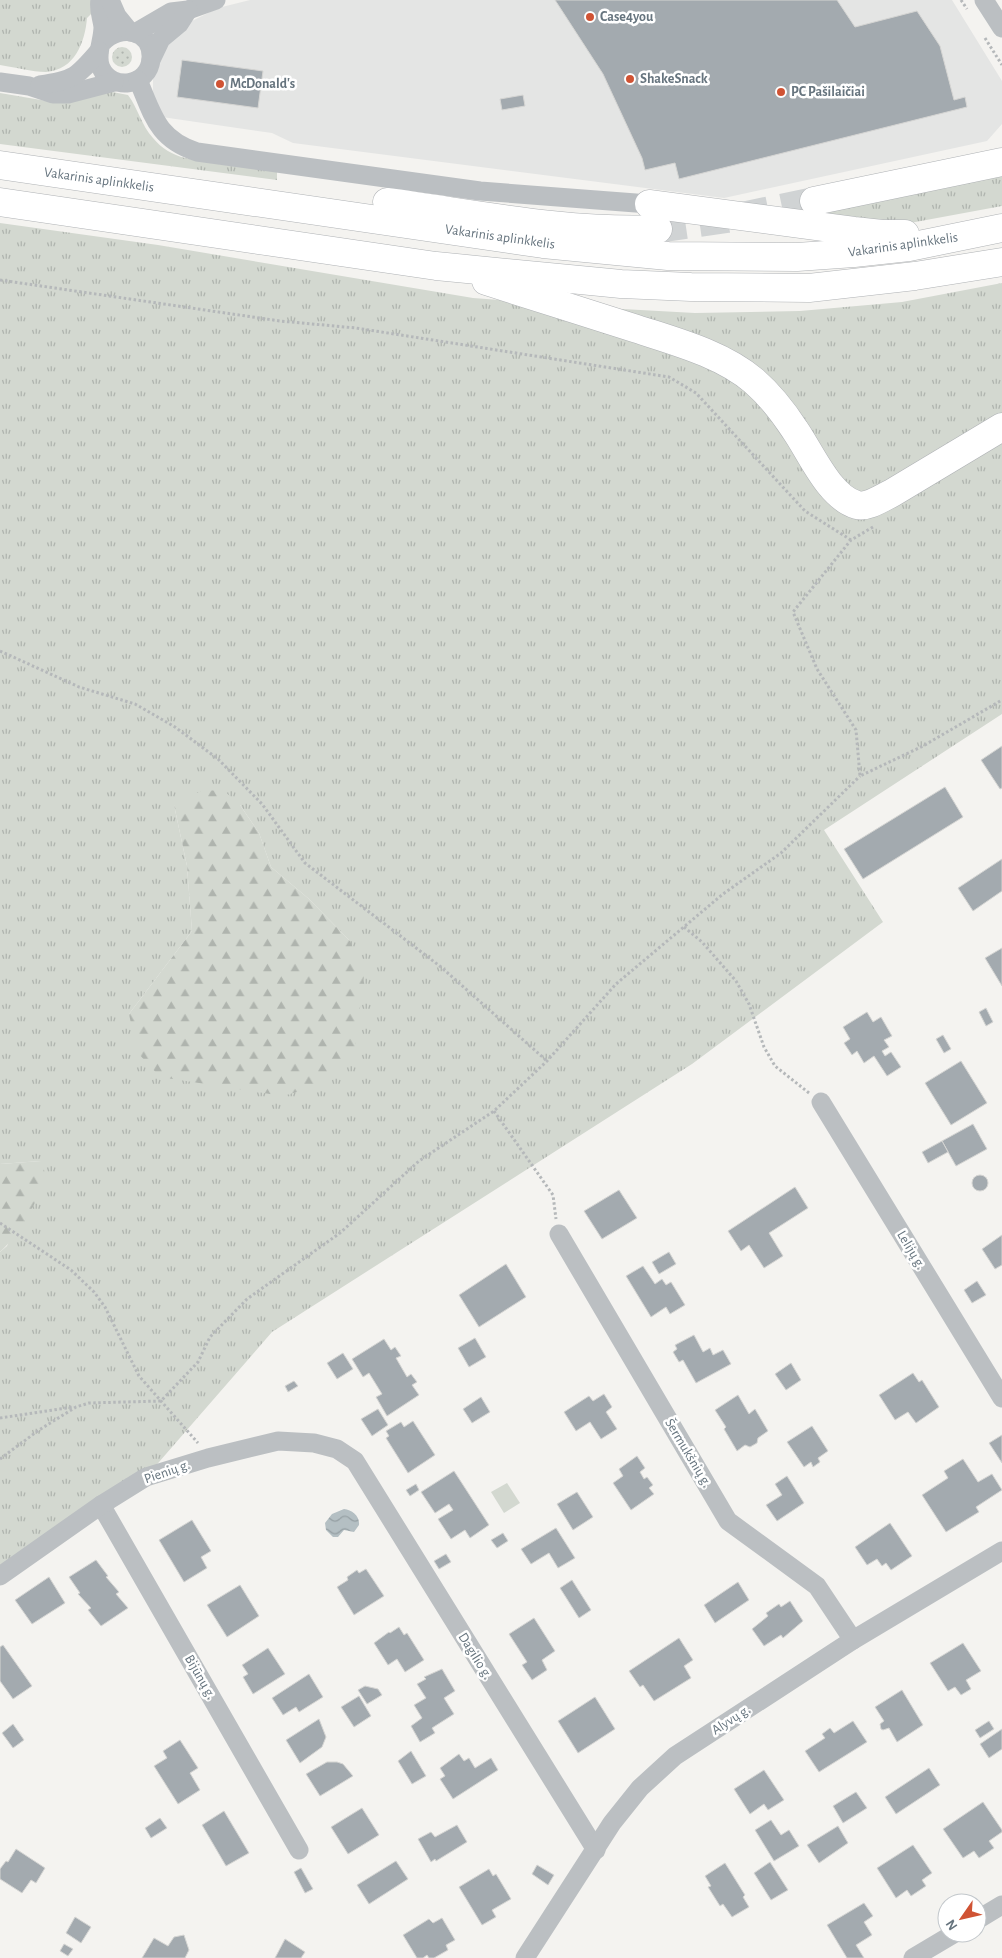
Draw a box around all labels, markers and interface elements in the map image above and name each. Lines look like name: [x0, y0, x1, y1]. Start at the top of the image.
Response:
place label: Case4you: [600, 10, 654, 24]
marker: Case4you: [584, 11, 596, 23]
place label: ShakeSnack: [640, 72, 708, 86]
marker: ShakeSnack: [624, 73, 636, 85]
place label: McDonald's: [230, 77, 295, 91]
marker: McDonald's: [214, 78, 226, 90]
place label: PC Pašilaičiai: [791, 85, 865, 99]
marker: PC Pašilaičiai: [775, 86, 787, 98]
street label: Vakarinis aplinkkelis: [43, 165, 155, 195]
street label: Vakarinis aplinkkelis: [444, 222, 556, 252]
street label: Vakarinis aplinkkelis: [847, 230, 959, 260]
street label: Lelijų g.: [894, 1228, 928, 1272]
street label: Šermukšnių g.: [662, 1415, 716, 1490]
street label: Pienių g.: [142, 1458, 192, 1486]
street label: Dagilio g.: [455, 1630, 495, 1682]
street label: Bijūnų g.: [182, 1653, 218, 1701]
street label: Alyvų g.: [709, 1702, 753, 1738]
north arrow: [937, 1893, 987, 1943]
text: N: [944, 1917, 961, 1933]

